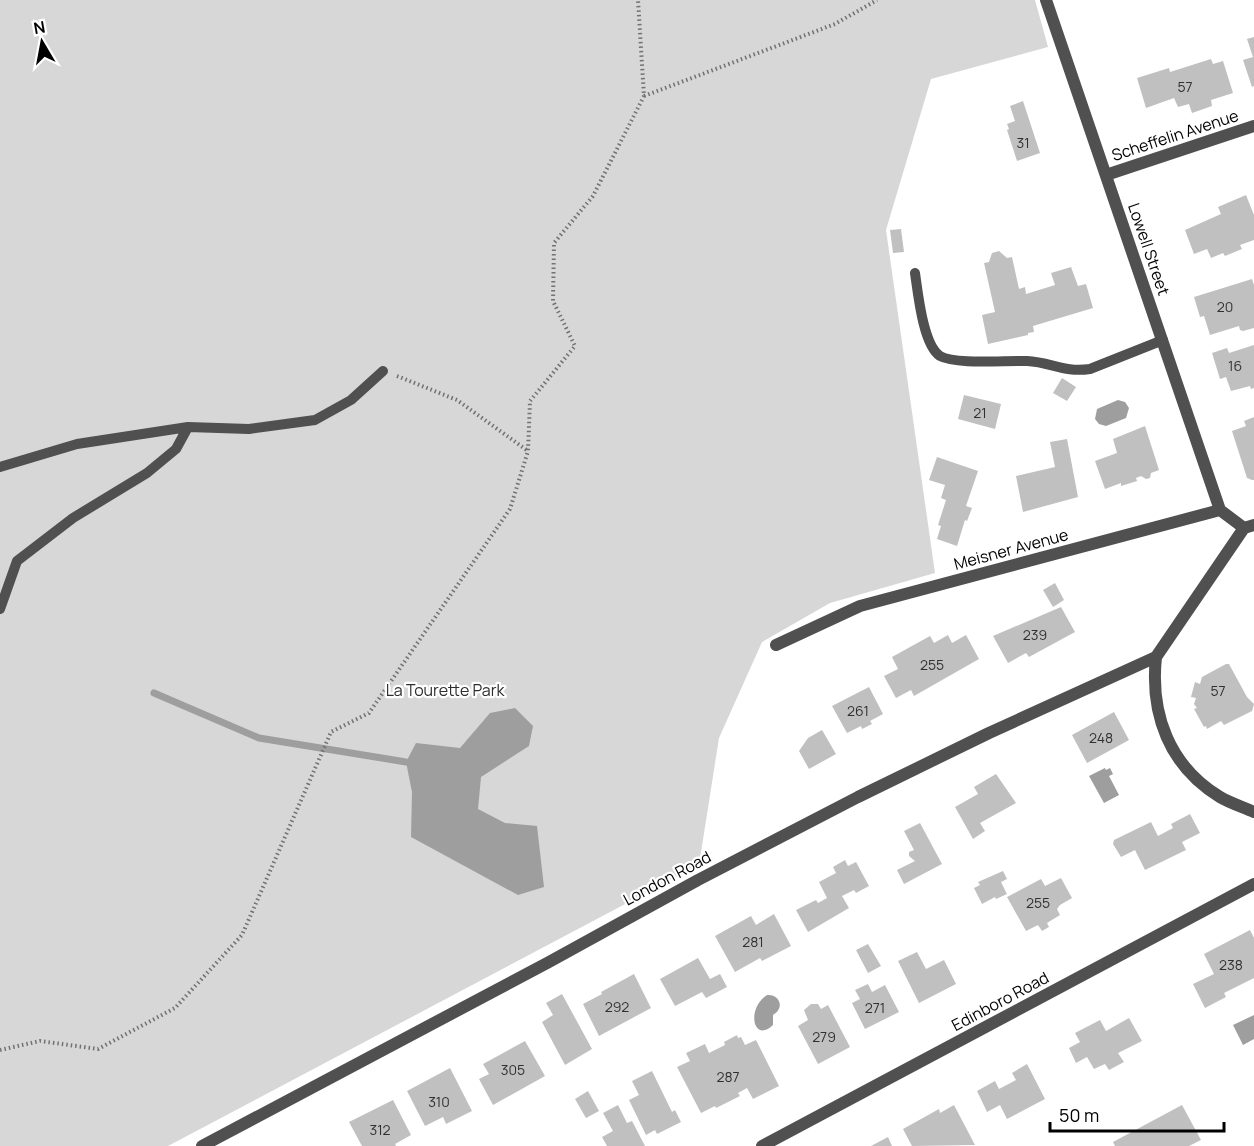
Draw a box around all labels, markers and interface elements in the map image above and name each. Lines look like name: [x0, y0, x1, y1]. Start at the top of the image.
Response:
north arrow: [12, 12, 72, 72]
text: N: [32, 15, 47, 39]
house number: 57: [1177, 77, 1193, 96]
street label: Scheffelin Avenue: [1109, 104, 1241, 166]
house number: 31: [1016, 133, 1030, 152]
street label: Lowell Street: [1123, 200, 1175, 298]
house number: 20: [1217, 297, 1233, 316]
house number: 16: [1228, 356, 1242, 375]
house number: 21: [973, 403, 987, 422]
street label: Meisner Avenue: [951, 523, 1071, 575]
house number: 239: [1023, 625, 1047, 644]
house number: 255: [920, 655, 944, 674]
park label: La Tourette Park: [386, 679, 505, 701]
house number: 57: [1210, 681, 1226, 700]
house number: 261: [847, 701, 869, 720]
house number: 248: [1089, 728, 1113, 747]
street label: London Road: [619, 846, 715, 910]
house number: 255: [1026, 893, 1050, 912]
house number: 281: [742, 932, 764, 951]
house number: 238: [1219, 955, 1243, 974]
street label: Edinboro Road: [948, 966, 1052, 1036]
house number: 292: [605, 997, 629, 1016]
house number: 271: [865, 998, 885, 1017]
house number: 279: [812, 1027, 836, 1046]
house number: 305: [501, 1060, 525, 1079]
house number: 287: [716, 1067, 740, 1086]
house number: 310: [428, 1092, 450, 1111]
scale bar: [1050, 1095, 1224, 1133]
text: 50 m: [1059, 1103, 1099, 1127]
house number: 312: [369, 1120, 391, 1139]

